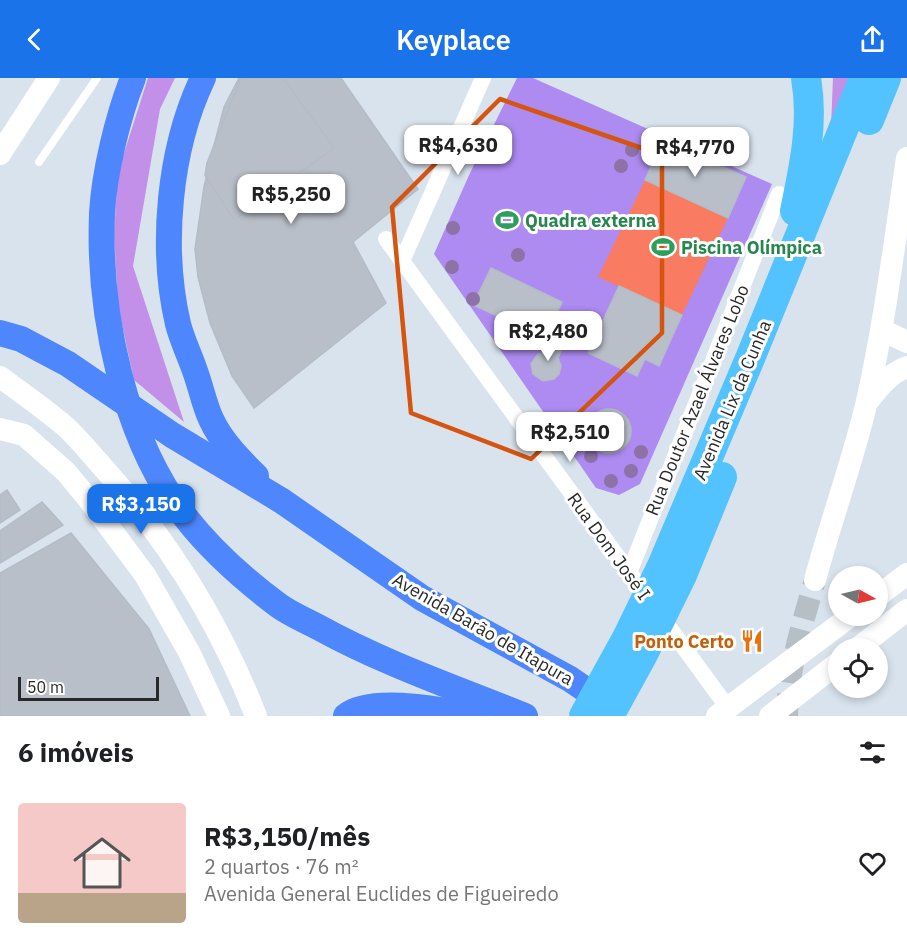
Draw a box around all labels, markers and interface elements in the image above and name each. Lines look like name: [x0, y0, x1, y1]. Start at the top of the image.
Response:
text: Keyplace: [396, 22, 511, 57]
icon: back: [18, 23, 51, 56]
icon: share: [856, 23, 889, 56]
pin: R$4,630: [403, 125, 513, 176]
pin: R$4,770: [640, 127, 750, 178]
text: R$4,630: [418, 131, 498, 158]
text: R$4,770: [655, 133, 735, 160]
pin: R$5,250: [236, 174, 346, 225]
text: R$5,250: [251, 180, 331, 207]
sports icon: Quadra externa: [494, 207, 520, 233]
place label: Quadra externa: [525, 209, 656, 232]
sports icon: Piscina Olímpica: [650, 234, 676, 260]
place label: Piscina Olímpica: [681, 236, 822, 259]
street label: Rua Doutor Azael Álvares Lobo: [640, 281, 754, 519]
pin: R$2,480: [493, 311, 603, 362]
street label: Avenida Lix da Cunha: [688, 316, 776, 483]
text: R$2,480: [508, 317, 588, 344]
pin: R$2,510: [515, 412, 625, 463]
text: R$2,510: [530, 418, 610, 445]
pin: R$3,150: [86, 484, 196, 535]
street label: Rua Dom José I: [562, 488, 656, 604]
text: R$3,150: [101, 490, 181, 517]
north arrow: [828, 566, 888, 626]
map controls: [828, 566, 888, 698]
street label: Avenida Barão de Itapura: [388, 568, 578, 690]
restaurant icon: Ponto Certo: [739, 628, 765, 654]
place label: Ponto Certo: [634, 630, 734, 653]
button: locate: [828, 638, 888, 698]
scale bar: [18, 674, 159, 702]
text: 50 m: [27, 677, 64, 697]
text: 6 imóveis: [18, 735, 134, 769]
icon: filters: [856, 736, 889, 769]
text: R$3,150/mês: [204, 819, 370, 853]
icon: home: [66, 827, 138, 899]
icon: heart: [856, 847, 889, 880]
text: 2 quartos · 76 m²: [204, 853, 359, 880]
text: Avenida General Euclides de Figueiredo: [204, 880, 559, 907]

